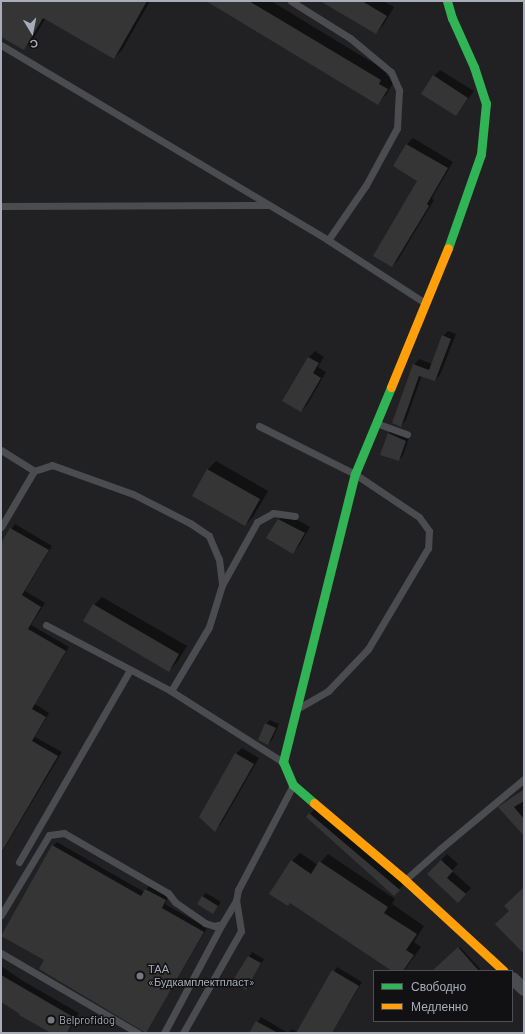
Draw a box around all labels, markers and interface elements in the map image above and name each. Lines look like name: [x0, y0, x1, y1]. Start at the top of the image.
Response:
north arrow: [12, 12, 52, 52]
text: С: [29, 37, 39, 51]
place label: ТАА «Будкамплектпласт»: [148, 963, 255, 989]
legend: [373, 970, 513, 1022]
marker: ТАА «Будкамплектпласт»: [135, 971, 145, 981]
text: Свободно: [411, 979, 466, 993]
text: Медленно: [411, 999, 468, 1013]
place label: Belprofidog: [59, 1013, 115, 1027]
marker: Belprofidog: [46, 1015, 56, 1025]

